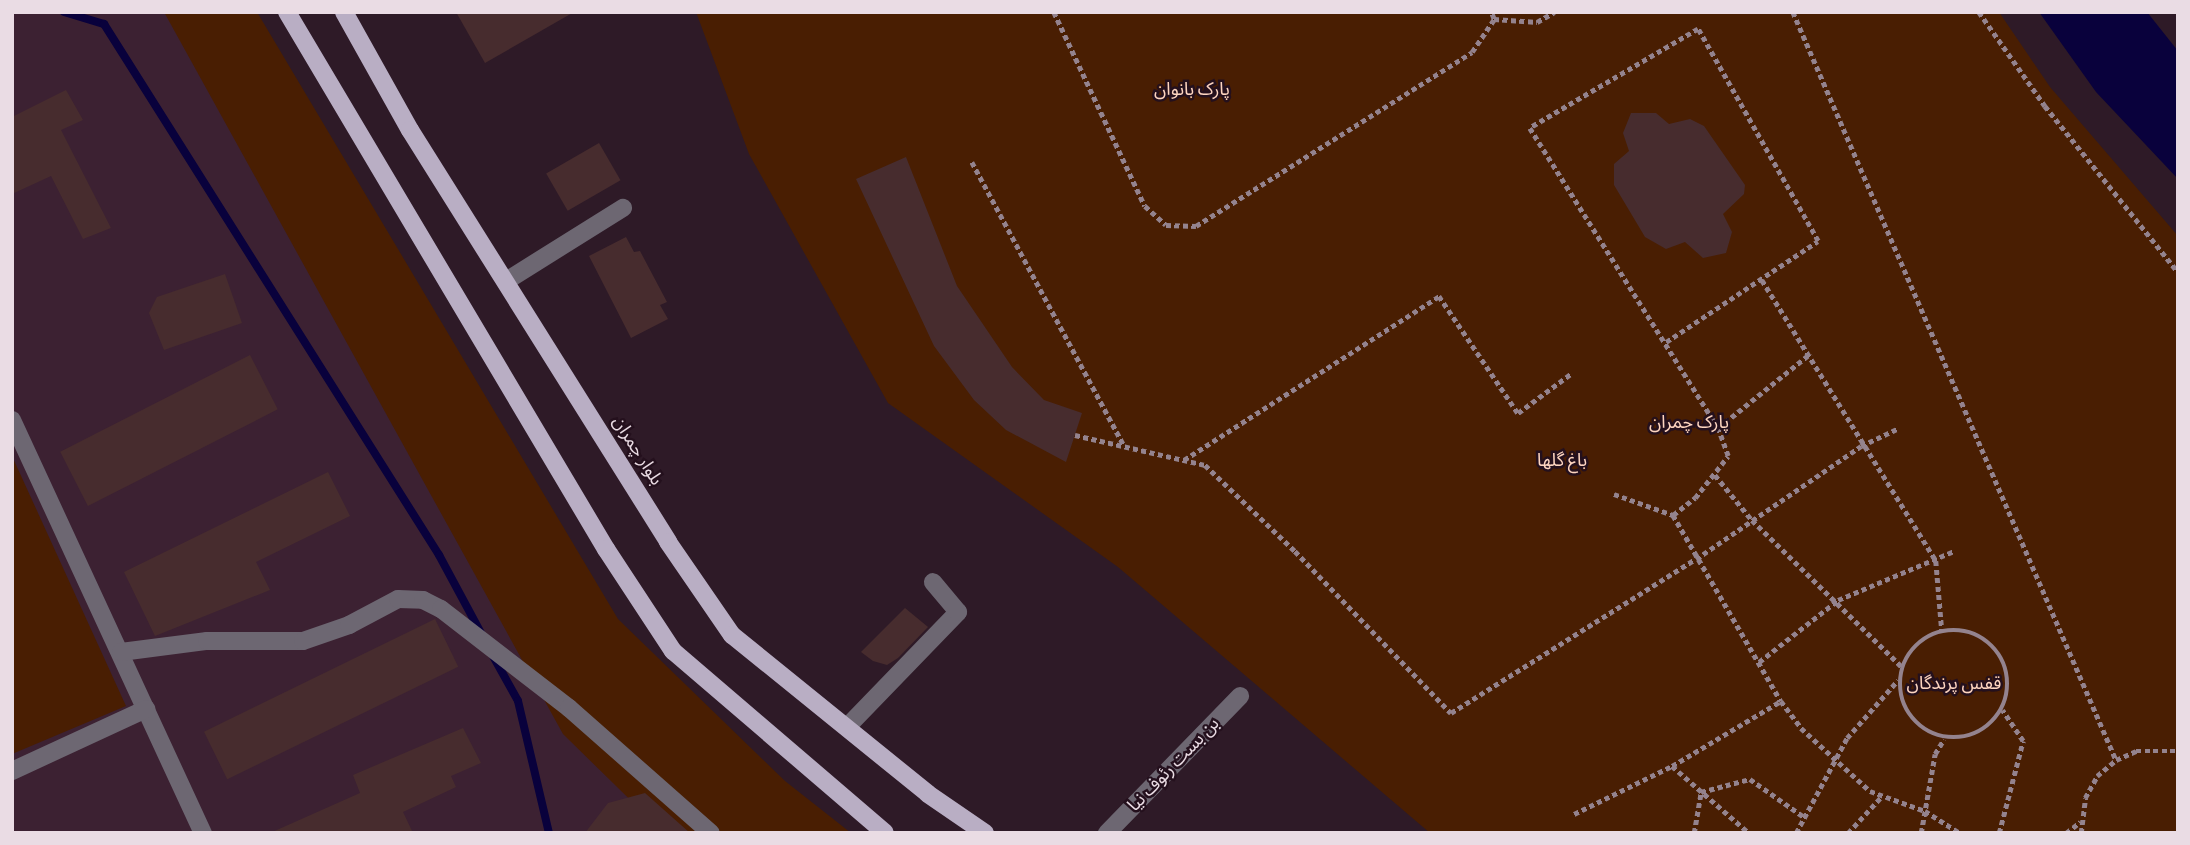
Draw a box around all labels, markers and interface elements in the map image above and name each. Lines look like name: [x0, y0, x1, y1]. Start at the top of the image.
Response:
park label: پارک بانوان: [1154, 79, 1230, 101]
street label: بلوار چمران: [607, 412, 667, 490]
park label: پارک چمران: [1649, 412, 1729, 434]
park label: باغ گلها: [1537, 450, 1587, 472]
park label: قفس پرندگان: [1907, 673, 2001, 695]
street label: بن بست رئوف نیا: [1124, 713, 1224, 817]

